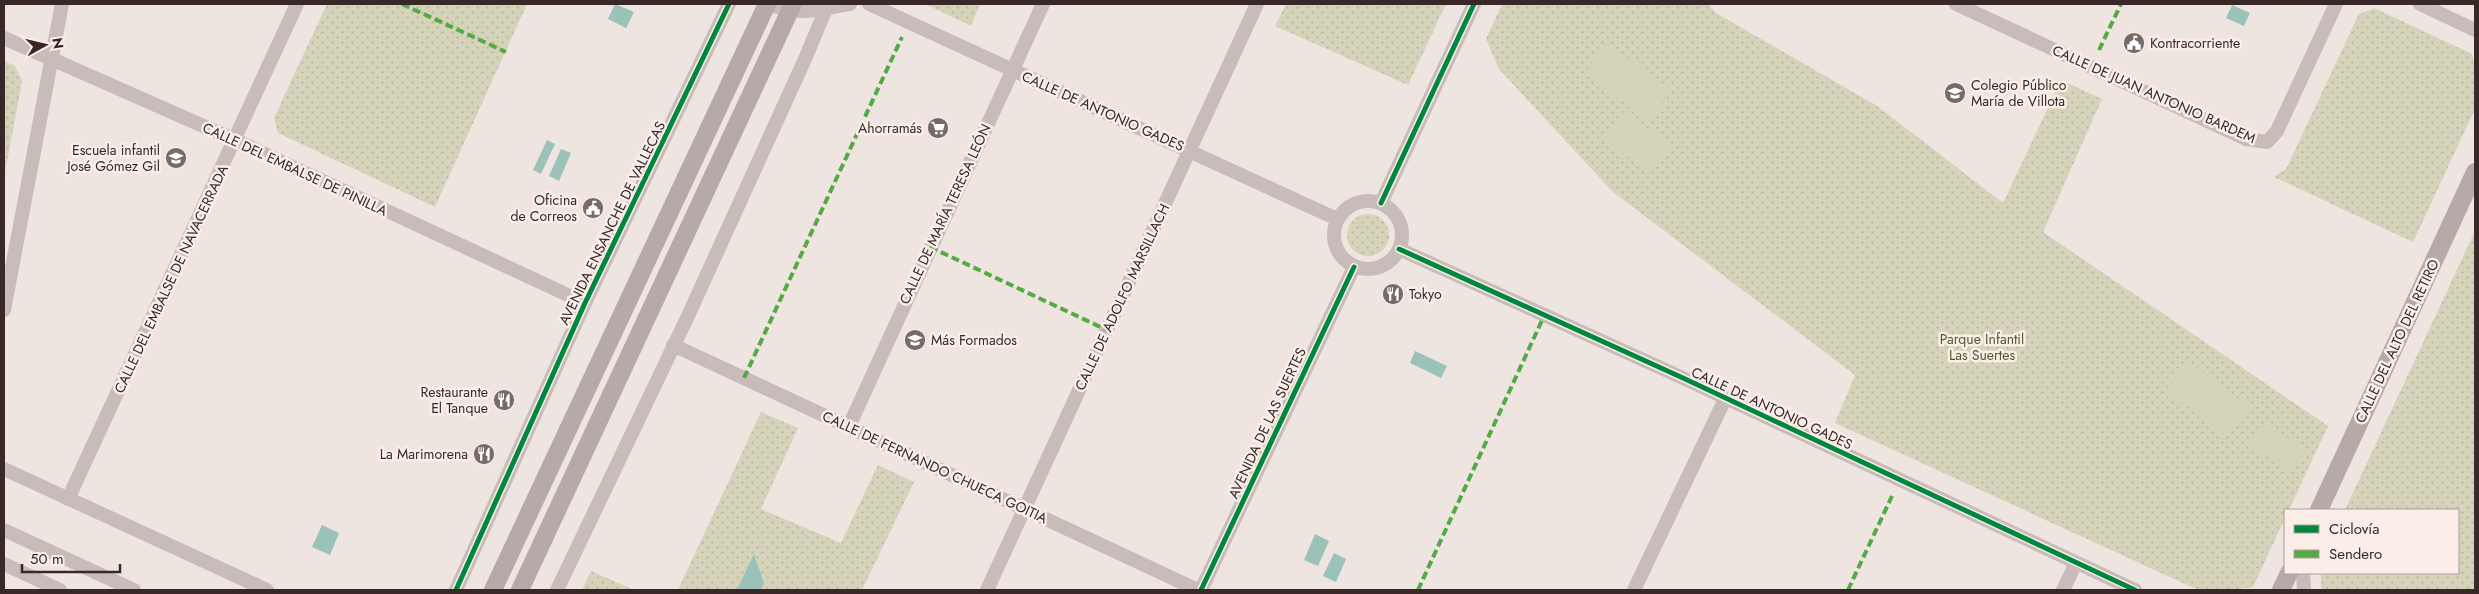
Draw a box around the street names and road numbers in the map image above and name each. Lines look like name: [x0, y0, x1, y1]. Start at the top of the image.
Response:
street label: CALLE DE JUAN ANTONIO BARDEM: [2049, 40, 2259, 148]
street label: CALLE DE ANTONIO GADES: [1019, 66, 1188, 156]
street label: CALLE DEL EMBALSE DE PINILLA: [199, 117, 391, 221]
street label: AVENIDA ENSANCHE DE VALLECAS: [554, 117, 670, 328]
street label: CALLE DE MARÍA TERESA LEÓN: [894, 121, 996, 307]
street label: CALLE DEL EMBALSE DE NAVACERRADA: [109, 161, 233, 396]
street label: CALLE DE ADOLFO MARSILLACH: [1070, 200, 1174, 394]
street label: CALLE DEL ALTO DEL RETIRO: [2350, 256, 2444, 426]
street label: AVENIDA DE LAS SUERTES: [1223, 344, 1311, 502]
street label: CALLE DE ANTONIO GADES: [1688, 362, 1856, 454]
street label: CALLE DE FERNANDO CHUECA GOITIA: [819, 406, 1051, 528]

